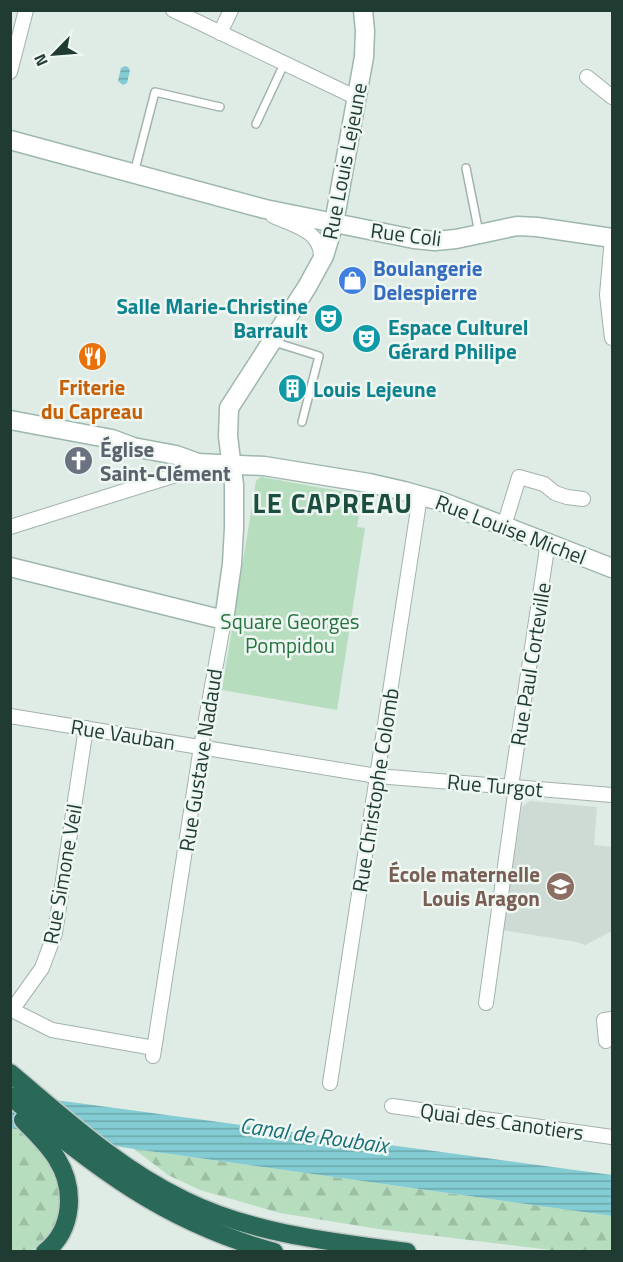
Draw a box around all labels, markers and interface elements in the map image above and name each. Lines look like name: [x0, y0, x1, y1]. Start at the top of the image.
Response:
north arrow: [24, 24, 84, 84]
text: N: [27, 50, 54, 70]
street label: Rue Louis Lejeune: [313, 80, 375, 242]
street label: Rue Coli: [369, 214, 443, 254]
place label: Boulangerie Delespierre: [373, 252, 482, 308]
shop icon: Boulangerie Delespierre: [336, 264, 368, 296]
place label: Salle Marie-Christine Barrault: [116, 290, 308, 346]
theatre icon: Salle Marie-Christine Barrault: [313, 302, 345, 334]
place label: Espace Culturel Gérard Philipe: [388, 311, 528, 367]
theatre icon: Espace Culturel Gérard Philipe: [351, 323, 383, 355]
restaurant icon: Friterie du Capreau: [76, 340, 108, 372]
place label: Friterie du Capreau: [41, 371, 143, 427]
building icon: Louis Lejeune: [276, 373, 308, 405]
place label: Louis Lejeune: [313, 373, 436, 405]
place label: Église Saint-Clément: [100, 433, 231, 489]
church icon: Église Saint-Clément: [63, 445, 95, 477]
district label: LE CAPREAU: [253, 482, 413, 523]
street label: Rue Louise Michel: [431, 486, 591, 572]
street label: Rue Paul Corteville: [501, 580, 559, 748]
park label: Square Georges Pompidou: [220, 605, 360, 661]
street label: Rue Gustave Nadaud: [170, 666, 230, 854]
street label: Rue Christophe Colomb: [343, 686, 407, 894]
street label: Rue Vauban: [68, 710, 178, 758]
street label: Rue Turgot: [446, 765, 545, 805]
street label: Rue Simone Veil: [34, 801, 90, 947]
place label: École maternelle Louis Aragon: [388, 858, 540, 914]
school or university icon: École maternelle Louis Aragon: [545, 870, 577, 902]
street label: Quai des Canotiers: [418, 1094, 586, 1148]
water label: Canal de Roubaix: [238, 1108, 393, 1163]

